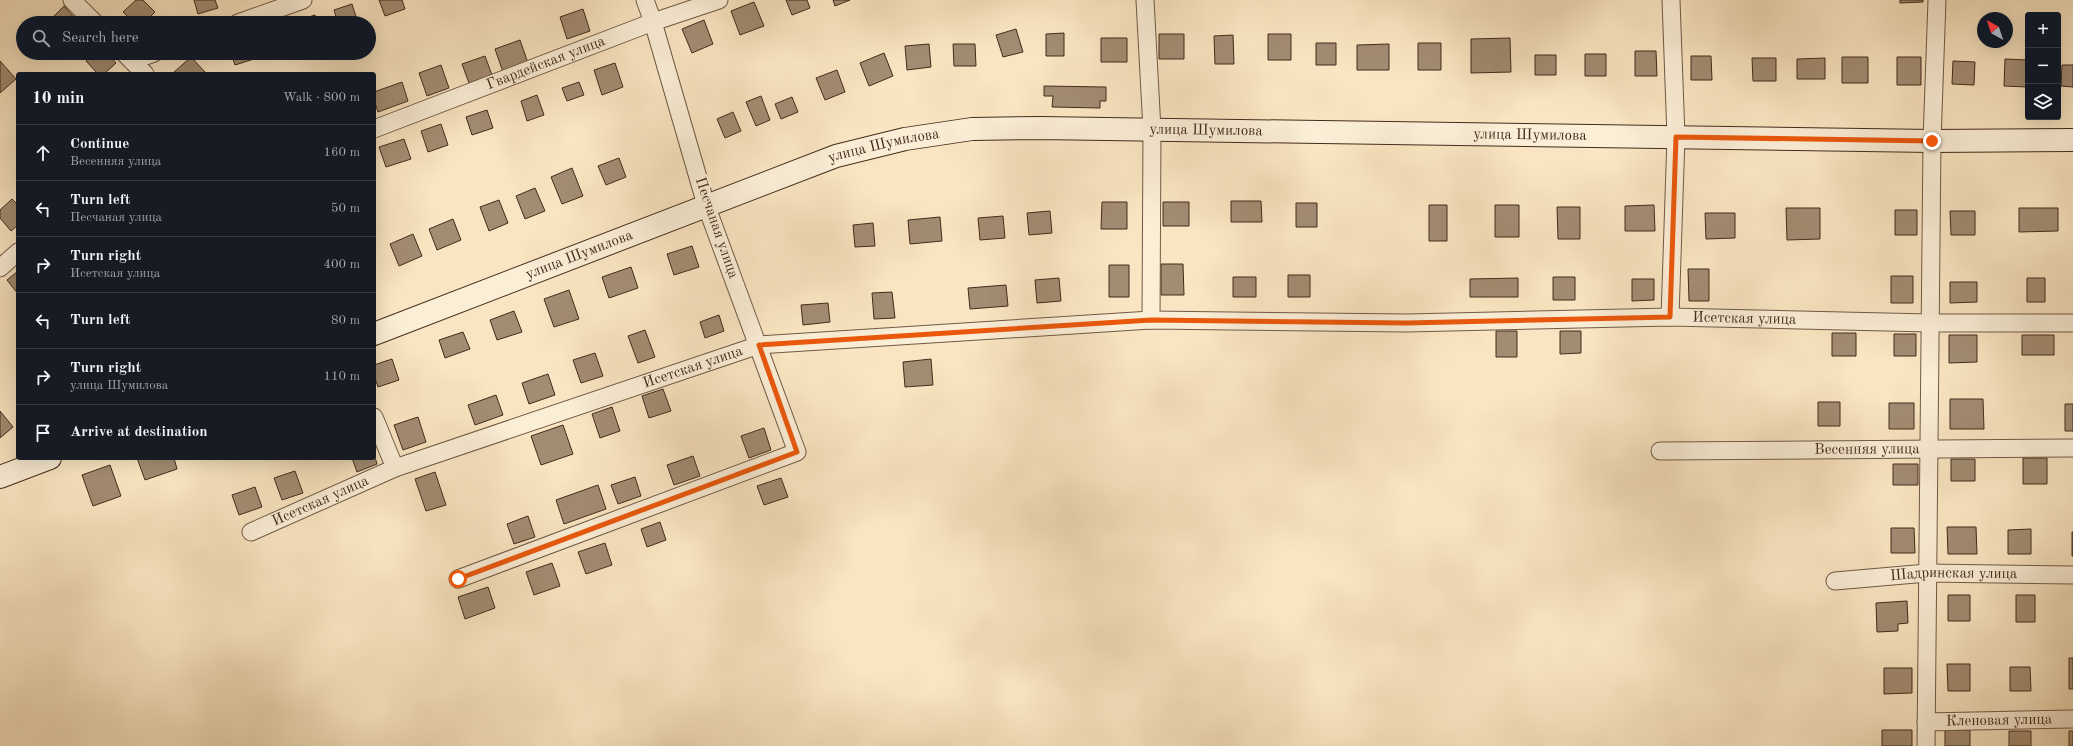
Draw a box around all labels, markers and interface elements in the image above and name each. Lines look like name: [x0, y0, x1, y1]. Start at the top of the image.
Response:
north arrow: [1977, 12, 2013, 48]
map controls: [2025, 12, 2061, 120]
button: +: [2025, 12, 2061, 48]
search box: [16, 16, 376, 60]
icon: search: [30, 27, 52, 49]
text: Search here: [62, 31, 139, 46]
street label: Гвардейская улица: [484, 33, 608, 93]
button: −: [2025, 48, 2061, 84]
button: layers: [2025, 84, 2061, 120]
text: 10 min: [32, 90, 85, 107]
text: Walk · 800 m: [283, 91, 360, 104]
street label: улица Шумилова: [1149, 122, 1263, 139]
street label: улица Шумилова: [826, 126, 941, 166]
street label: улица Шумилова: [1473, 127, 1587, 143]
route end: [1923, 132, 1941, 150]
text: Continue: [70, 137, 129, 152]
icon: ahead: [32, 142, 54, 164]
text: 160 m: [323, 146, 360, 159]
text: Весенняя улица: [70, 155, 161, 168]
street label: Песчаная улица: [692, 175, 741, 281]
text: Turn left: [70, 193, 130, 208]
icon: left: [32, 198, 54, 220]
text: 50 m: [331, 202, 360, 215]
text: Песчаная улица: [70, 211, 162, 224]
street label: улица Шумилова: [524, 227, 635, 282]
text: Turn right: [70, 249, 141, 264]
icon: right: [32, 254, 54, 276]
text: 400 m: [323, 258, 360, 271]
text: Исетская улица: [70, 267, 160, 280]
icon: left: [32, 310, 54, 332]
street label: Исетская улица: [1692, 310, 1797, 327]
text: Turn left: [70, 313, 130, 328]
text: 80 m: [331, 314, 360, 327]
street label: Исетская улица: [641, 343, 745, 391]
text: Turn right: [70, 361, 141, 376]
icon: right: [32, 366, 54, 388]
text: 110 m: [323, 370, 360, 383]
text: улица Шумилова: [70, 379, 168, 392]
icon: arrive: [32, 422, 54, 444]
text: Arrive at destination: [70, 425, 208, 440]
street label: Весенняя улица: [1814, 442, 1920, 457]
street label: Исетская улица: [270, 473, 372, 529]
street label: Шадринская улица: [1889, 565, 2018, 584]
route start: [449, 570, 467, 588]
street label: Кленовая улица: [1946, 712, 2053, 729]

